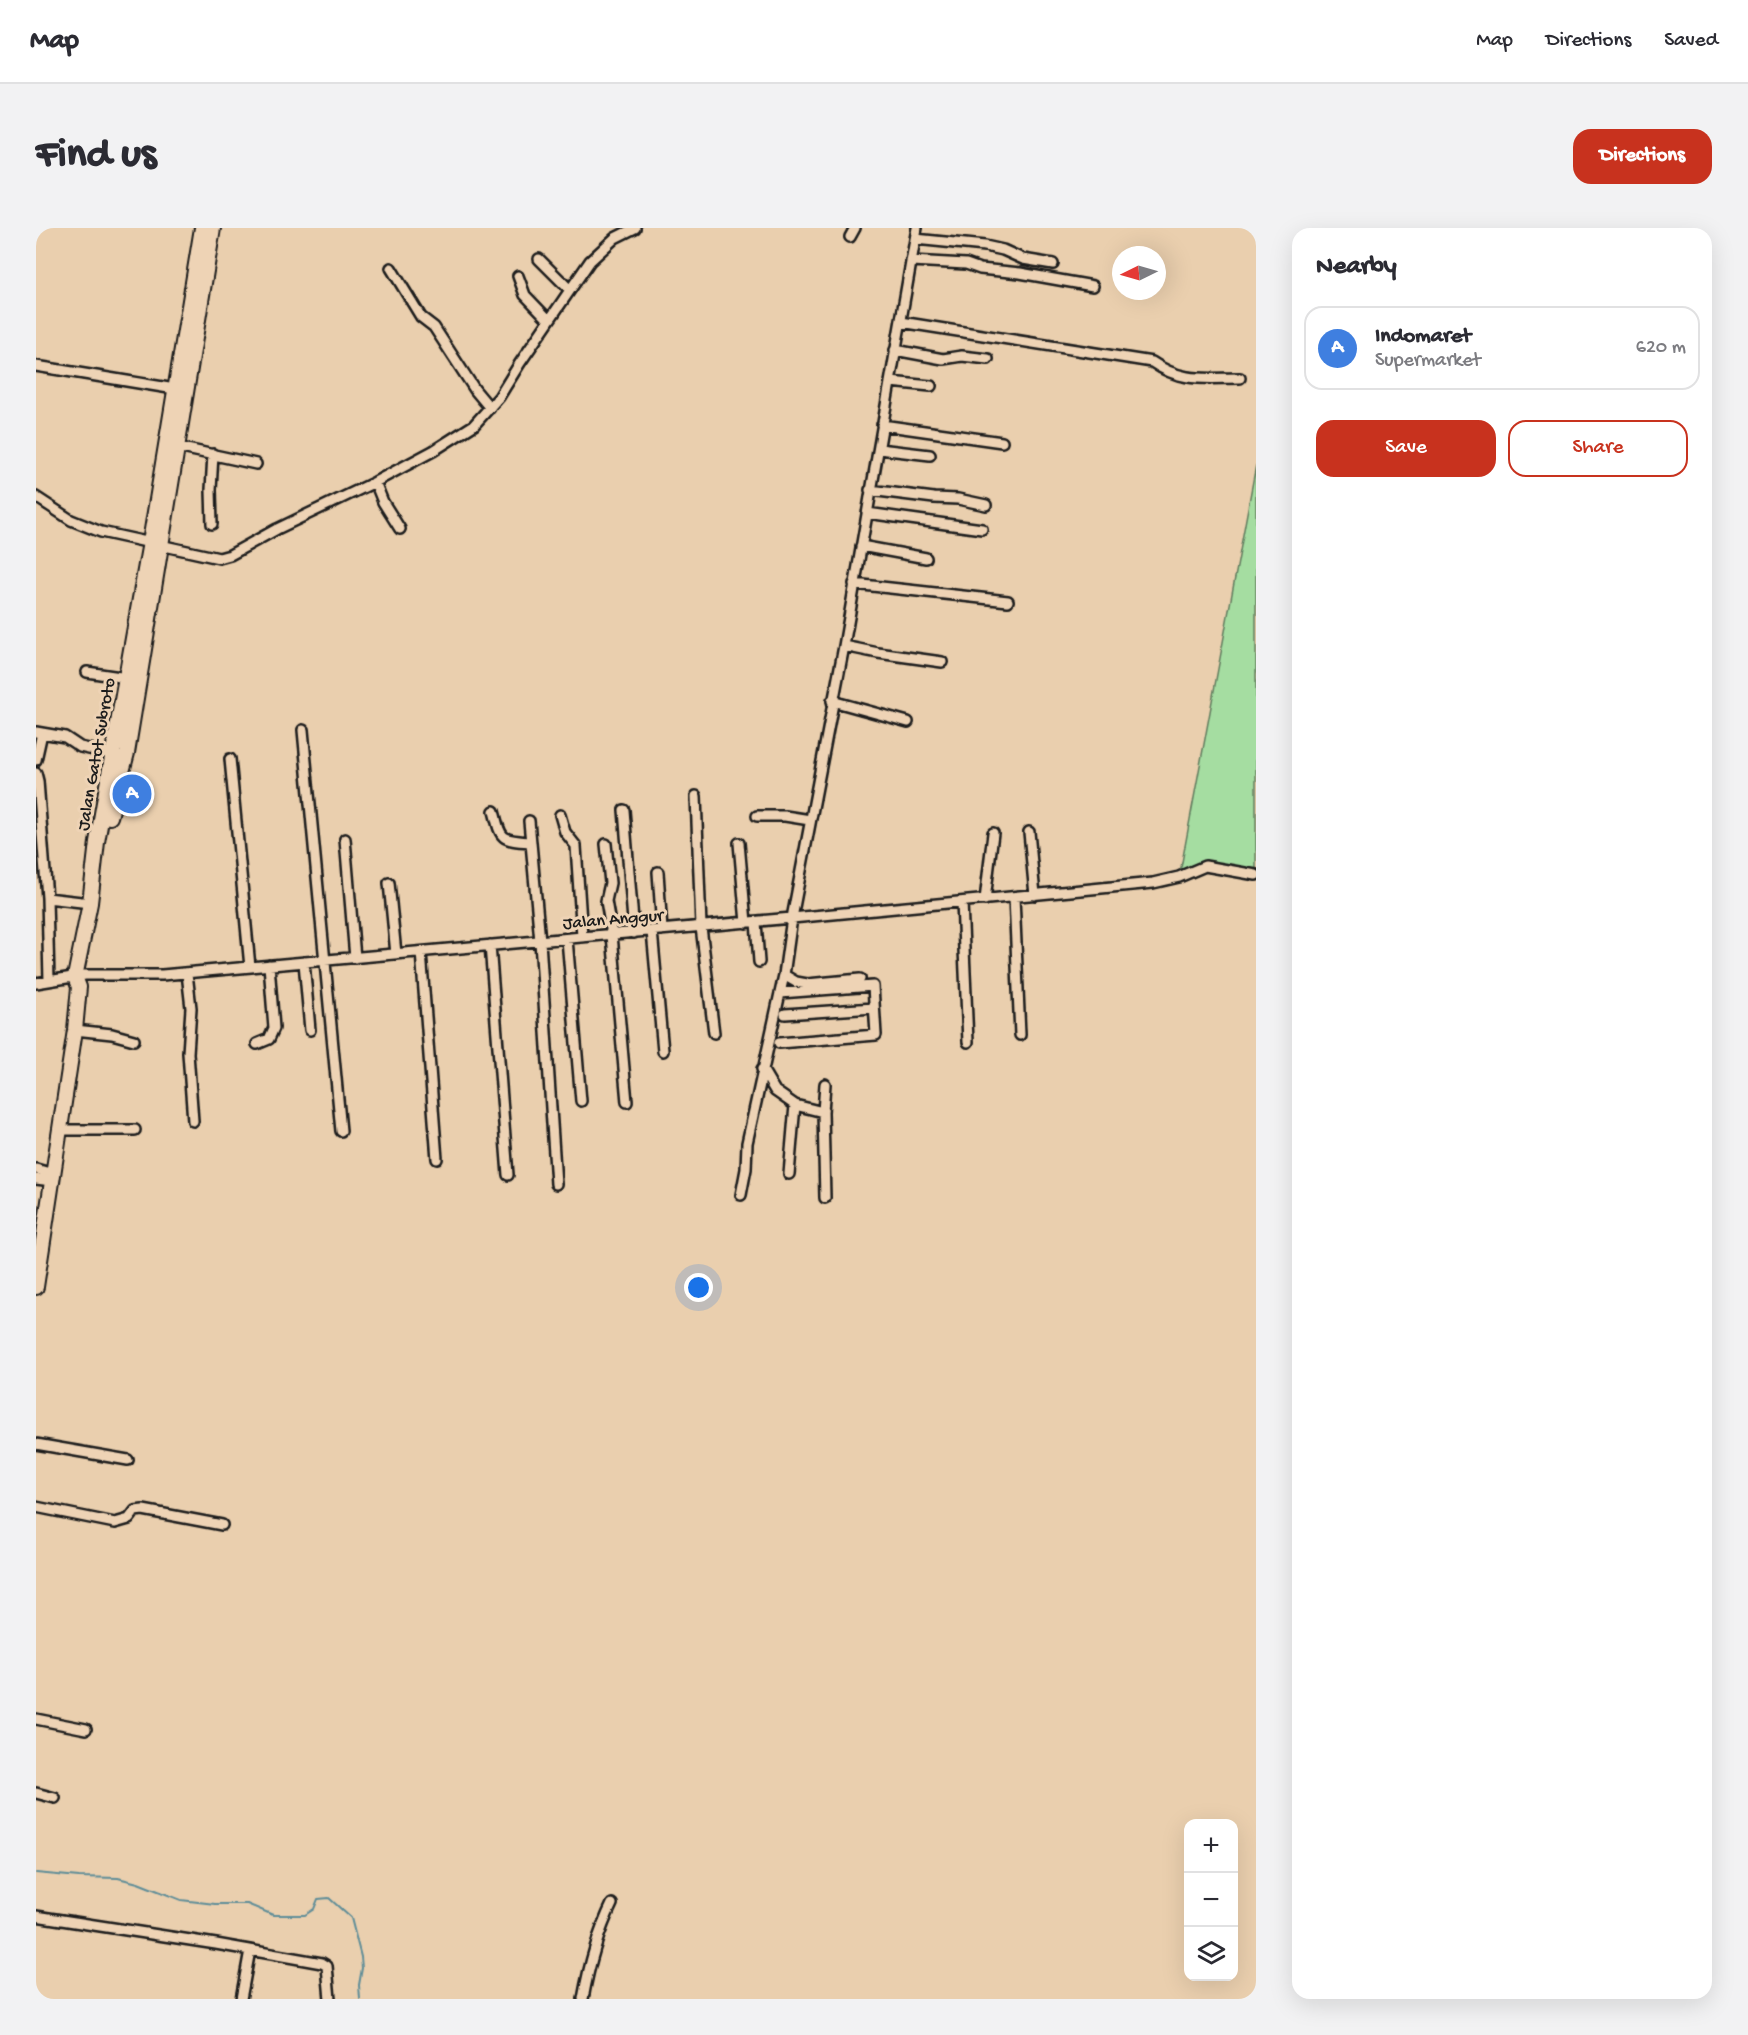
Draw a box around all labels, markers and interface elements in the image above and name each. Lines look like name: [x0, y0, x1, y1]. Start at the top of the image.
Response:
text: Map: [30, 25, 79, 58]
text: Map: [1476, 29, 1513, 54]
text: Directions: [1546, 29, 1631, 54]
text: Saved: [1664, 29, 1718, 54]
button: Directions: [1573, 129, 1712, 184]
text: Find us: [36, 132, 156, 181]
north arrow: [1112, 246, 1166, 300]
text: Nearby: [1316, 252, 1397, 283]
text: Indomaret: [1375, 324, 1471, 350]
text: A: [1332, 337, 1343, 360]
text: 620 m: [1636, 337, 1686, 360]
text: Supermarket: [1375, 350, 1481, 373]
button: Save: [1316, 420, 1496, 477]
button: Share: [1508, 420, 1688, 477]
street label: Jalan Gatot Subroto: [74, 676, 121, 832]
pin: A: [112, 772, 152, 816]
street label: Jalan Anggur: [562, 905, 666, 935]
your location: [684, 1273, 713, 1302]
map controls: [1184, 1819, 1238, 1981]
button: +: [1184, 1819, 1238, 1873]
button: −: [1184, 1873, 1238, 1927]
button: layers: [1184, 1927, 1238, 1981]

